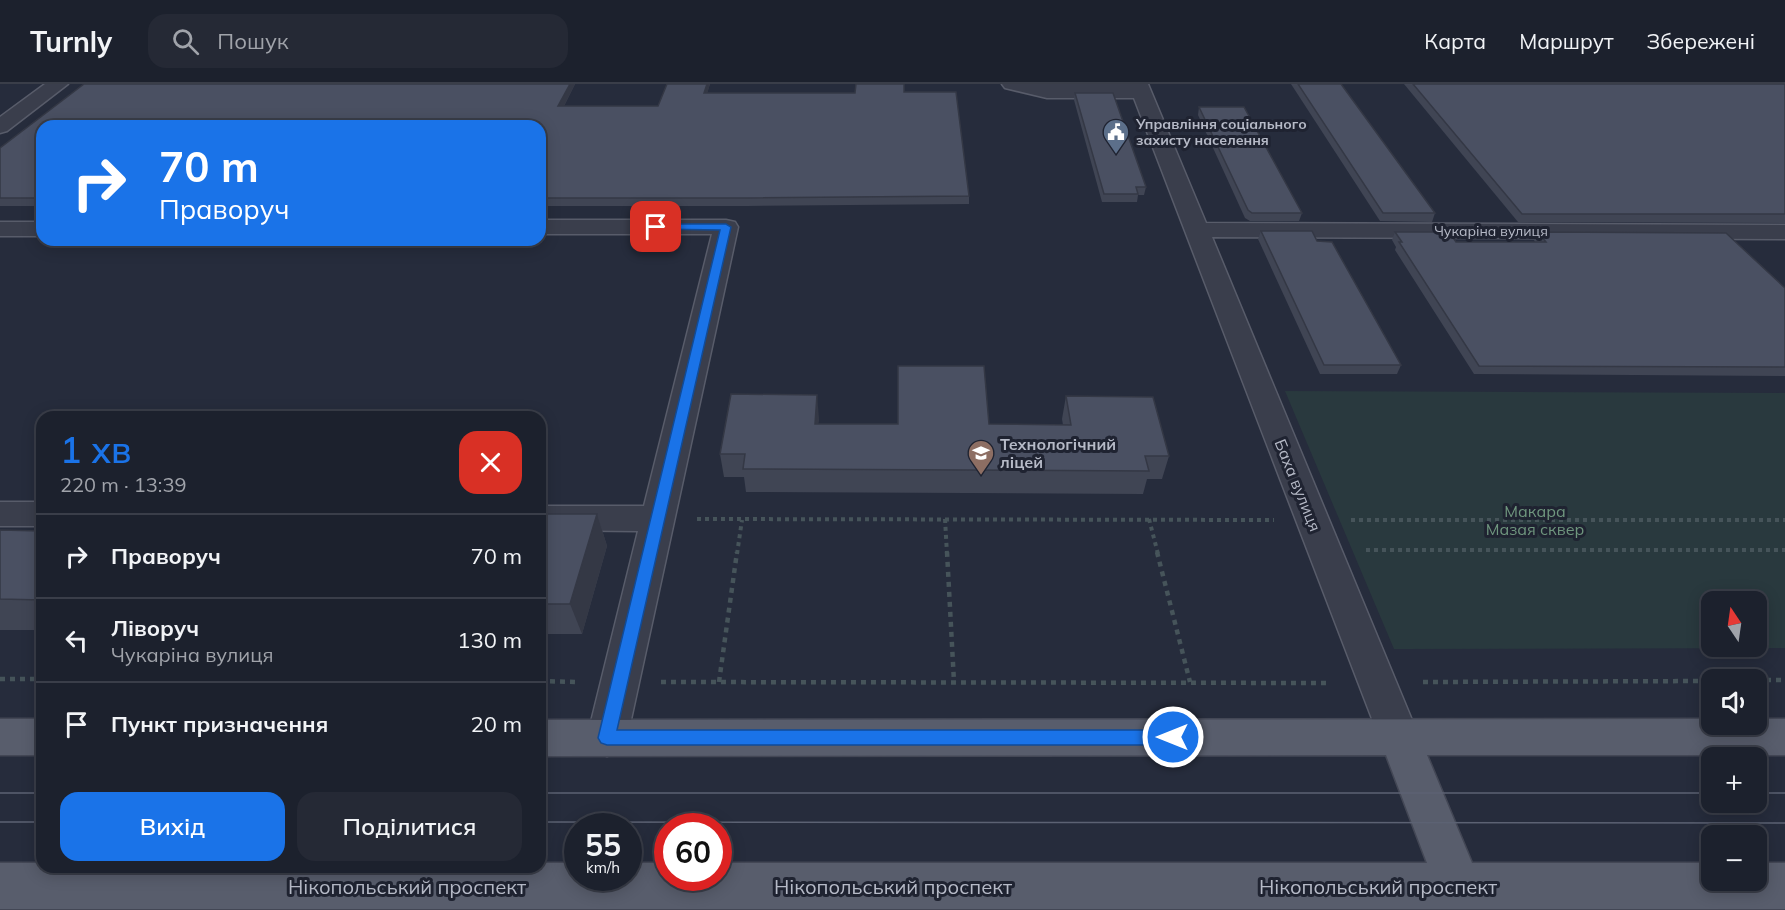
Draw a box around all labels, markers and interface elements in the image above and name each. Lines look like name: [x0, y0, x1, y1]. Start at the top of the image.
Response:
search box: [148, 14, 568, 68]
text: Turnly: [30, 24, 112, 59]
icon: search: [169, 25, 202, 58]
text: Пошук: [217, 27, 289, 55]
text: Карта: [1424, 28, 1486, 54]
text: Маршрут: [1519, 28, 1614, 54]
text: Збережені: [1647, 28, 1755, 54]
place label: Управління соціального захисту населення: [1135, 115, 1307, 149]
public building icon: Управління соціального захисту населення: [1101, 117, 1131, 155]
text: 70 m: [159, 140, 259, 193]
icon: right: [60, 144, 138, 222]
text: Праворуч: [159, 192, 289, 226]
pin: [630, 201, 681, 252]
icon: arrive: [639, 210, 672, 243]
street label: Чукаріна вулиця: [1434, 222, 1548, 240]
text: 1 хв: [60, 427, 132, 472]
button: close: [459, 431, 522, 494]
place label: Технологічний ліцей: [1000, 434, 1116, 472]
street label: Баха вулиця: [1270, 436, 1326, 534]
school or university icon: Технологічний ліцей: [966, 438, 996, 476]
text: 220 m · 13:39: [60, 472, 186, 497]
park label: Макара Мазая сквер: [1486, 501, 1584, 539]
icon: right: [60, 540, 93, 573]
text: Праворуч: [111, 542, 221, 570]
text: 70 m: [471, 542, 522, 570]
north arrow: [1701, 591, 1767, 657]
map controls: [1701, 591, 1767, 891]
text: Ліворуч: [111, 614, 199, 642]
icon: left: [60, 624, 93, 657]
text: 130 m: [457, 626, 522, 654]
text: Чукаріна вулиця: [111, 642, 273, 667]
button: sound: [1701, 669, 1767, 735]
position arrow: [1141, 705, 1205, 769]
icon: arrive: [60, 708, 93, 741]
text: Пункт призначення: [111, 710, 328, 738]
text: 20 m: [471, 710, 522, 738]
button: +: [1701, 747, 1767, 813]
button: Вихід: [60, 792, 285, 861]
button: Поділитися: [297, 792, 522, 861]
speed limit sign: 60: [654, 813, 732, 891]
button: −: [1701, 825, 1767, 891]
text: 55: [585, 826, 621, 864]
text: km/h: [586, 858, 620, 877]
street label: Нікопольський проспект: [288, 874, 527, 899]
street label: Нікопольський проспект: [774, 874, 1013, 899]
street label: Нікопольський проспект: [1259, 874, 1498, 899]

